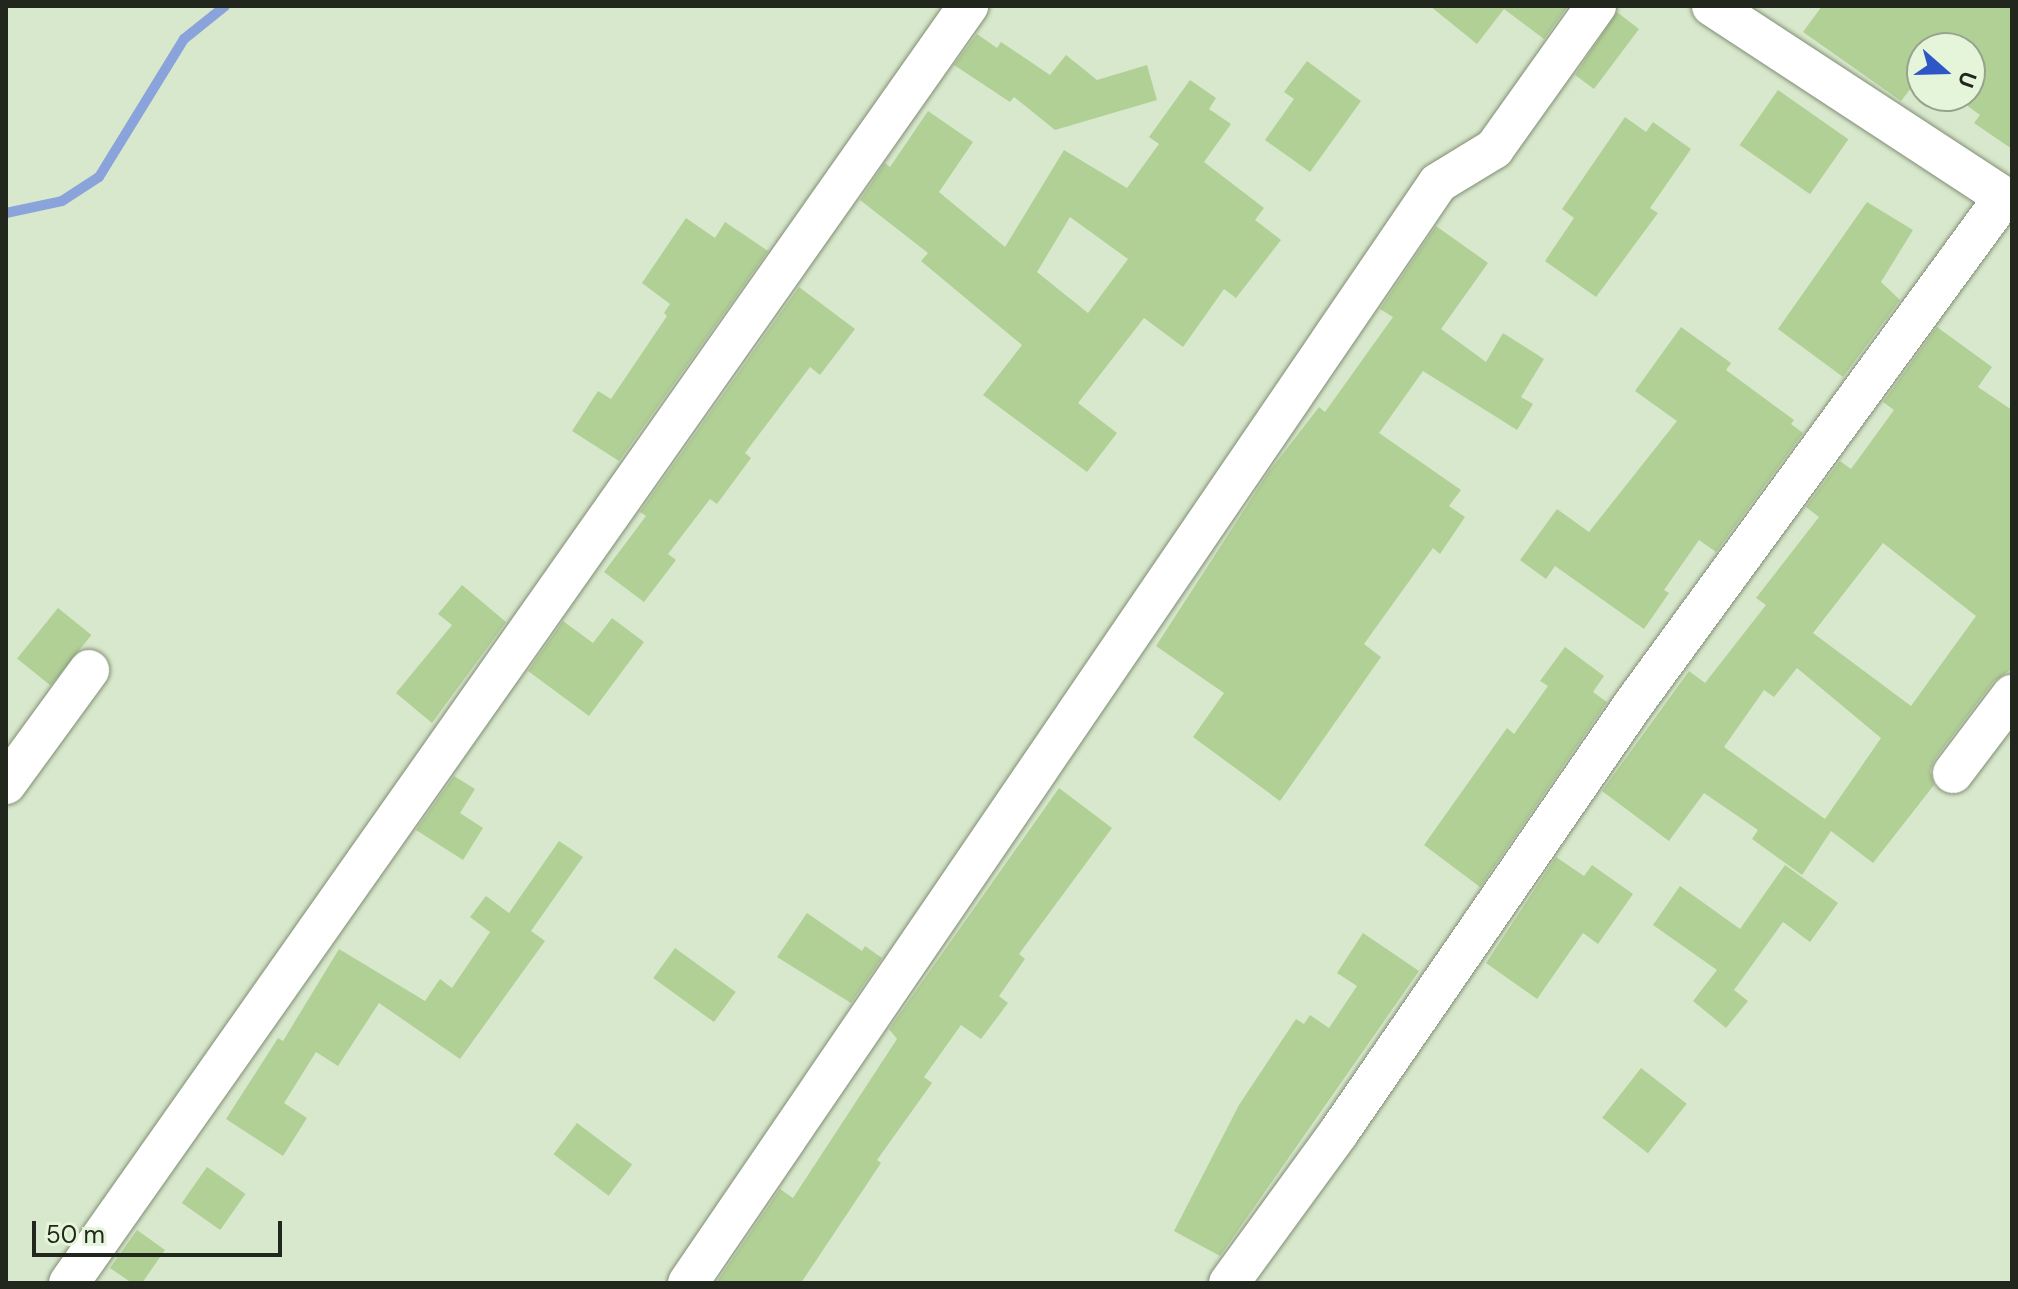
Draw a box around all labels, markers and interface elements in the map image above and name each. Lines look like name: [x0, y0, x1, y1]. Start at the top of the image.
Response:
north arrow: [1906, 32, 1986, 112]
text: U: [1951, 68, 1983, 92]
scale bar: [36, 1205, 286, 1255]
text: 50 m: [46, 1219, 105, 1250]

